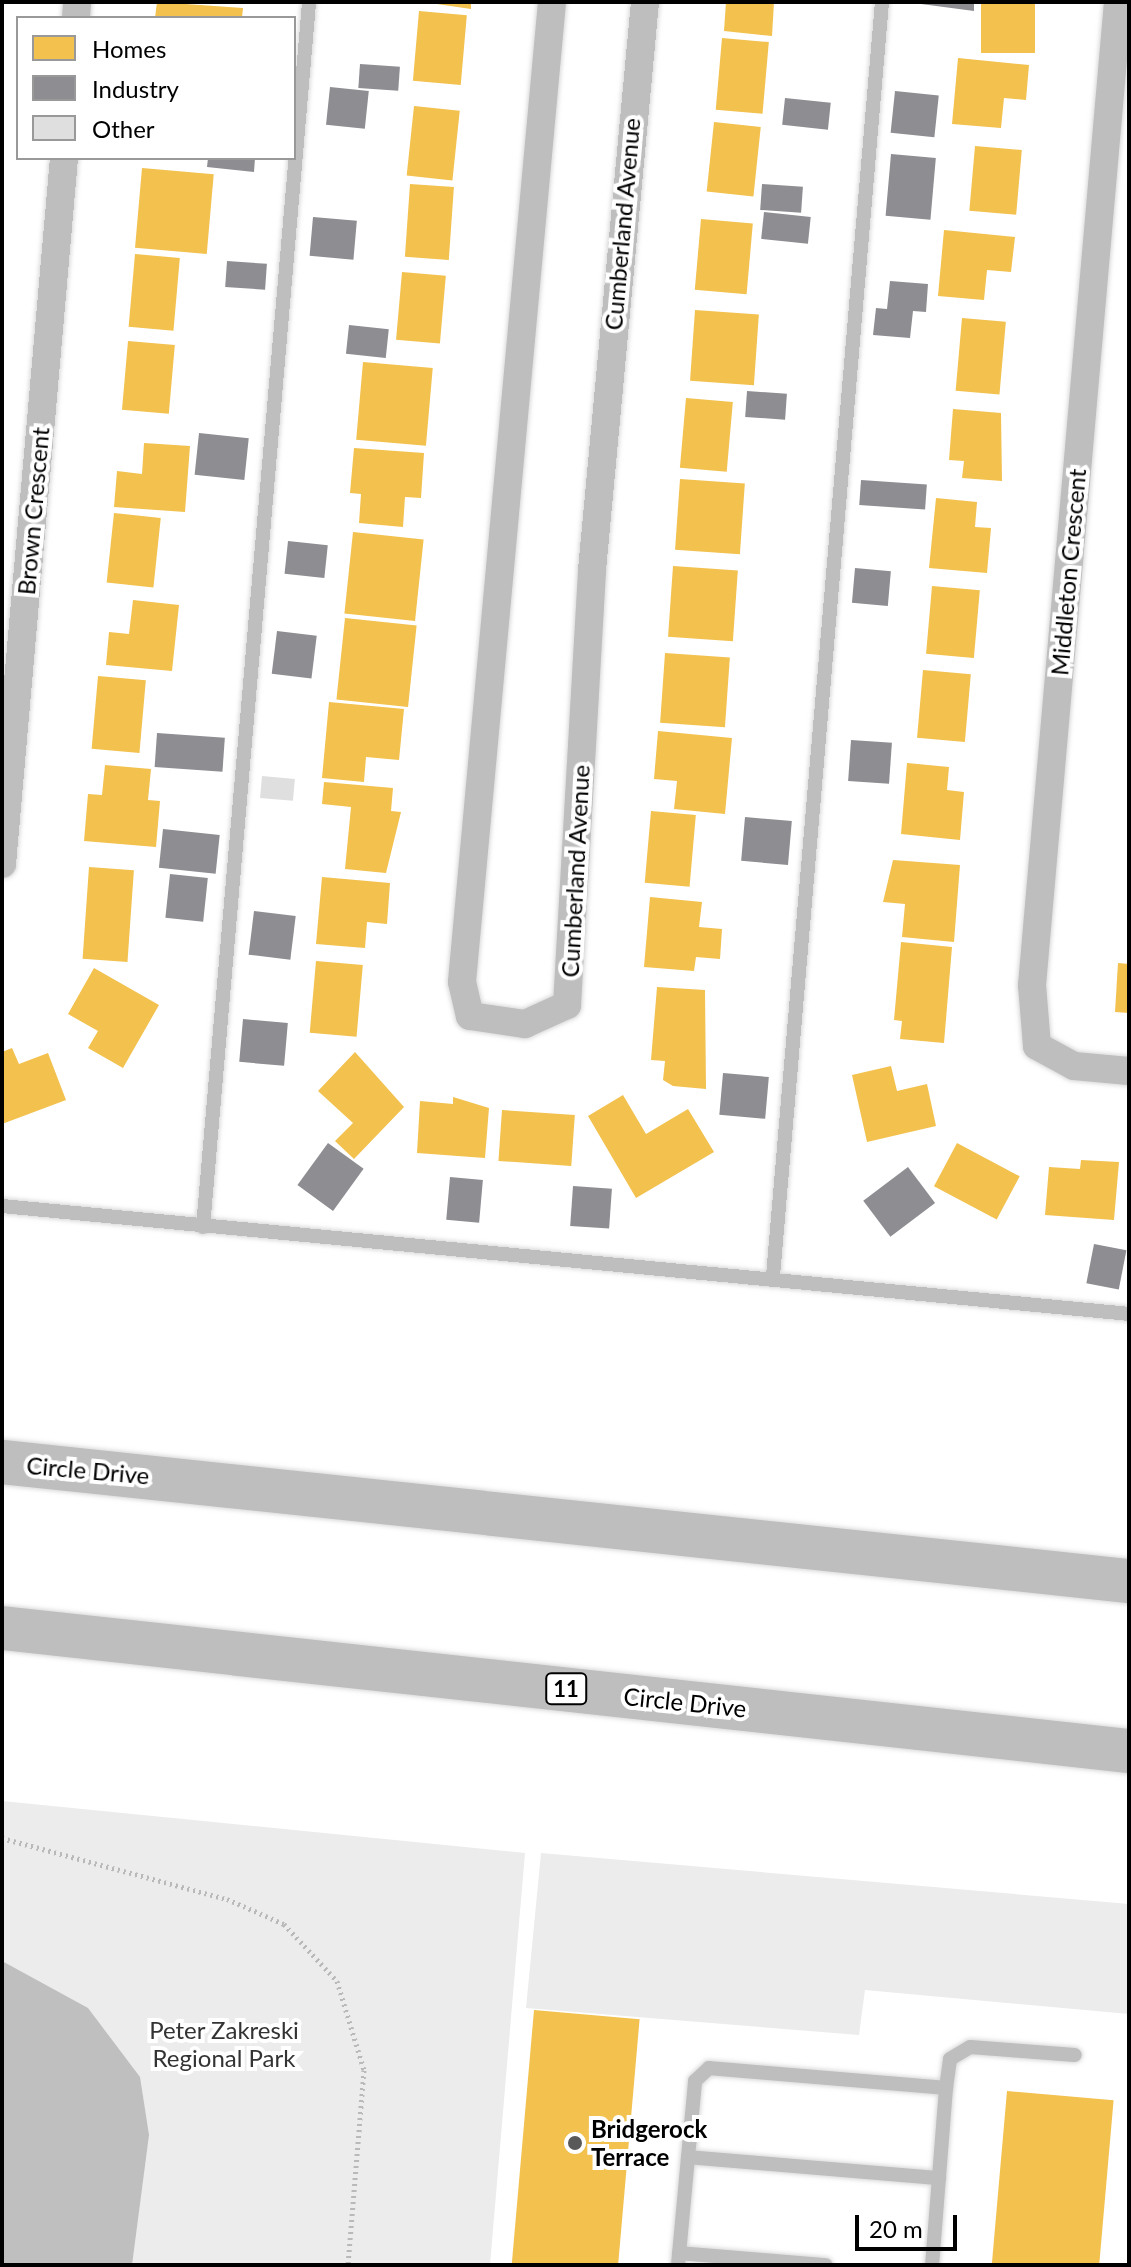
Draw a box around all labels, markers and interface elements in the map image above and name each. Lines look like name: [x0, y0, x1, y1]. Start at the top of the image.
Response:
legend: [16, 16, 296, 160]
text: Homes: [92, 34, 166, 63]
text: Industry: [92, 74, 179, 103]
text: Other: [92, 114, 155, 143]
street label: Cumberland Avenue: [598, 116, 646, 332]
street label: Brown Crescent: [11, 426, 55, 596]
street label: Middleton Crescent: [1045, 467, 1091, 677]
street label: Cumberland Avenue: [555, 763, 595, 979]
street label: Circle Drive: [25, 1450, 151, 1490]
road number: 11: [544, 1671, 588, 1707]
street label: Circle Drive: [622, 1681, 748, 1723]
park label: Peter Zakreski Regional Park: [149, 2016, 299, 2072]
place label: Bridgerock Terrace: [591, 2115, 707, 2171]
marker: Bridgerock Terrace: [566, 2134, 584, 2152]
scale bar: [859, 2199, 961, 2249]
text: 20 m: [869, 2214, 923, 2243]

